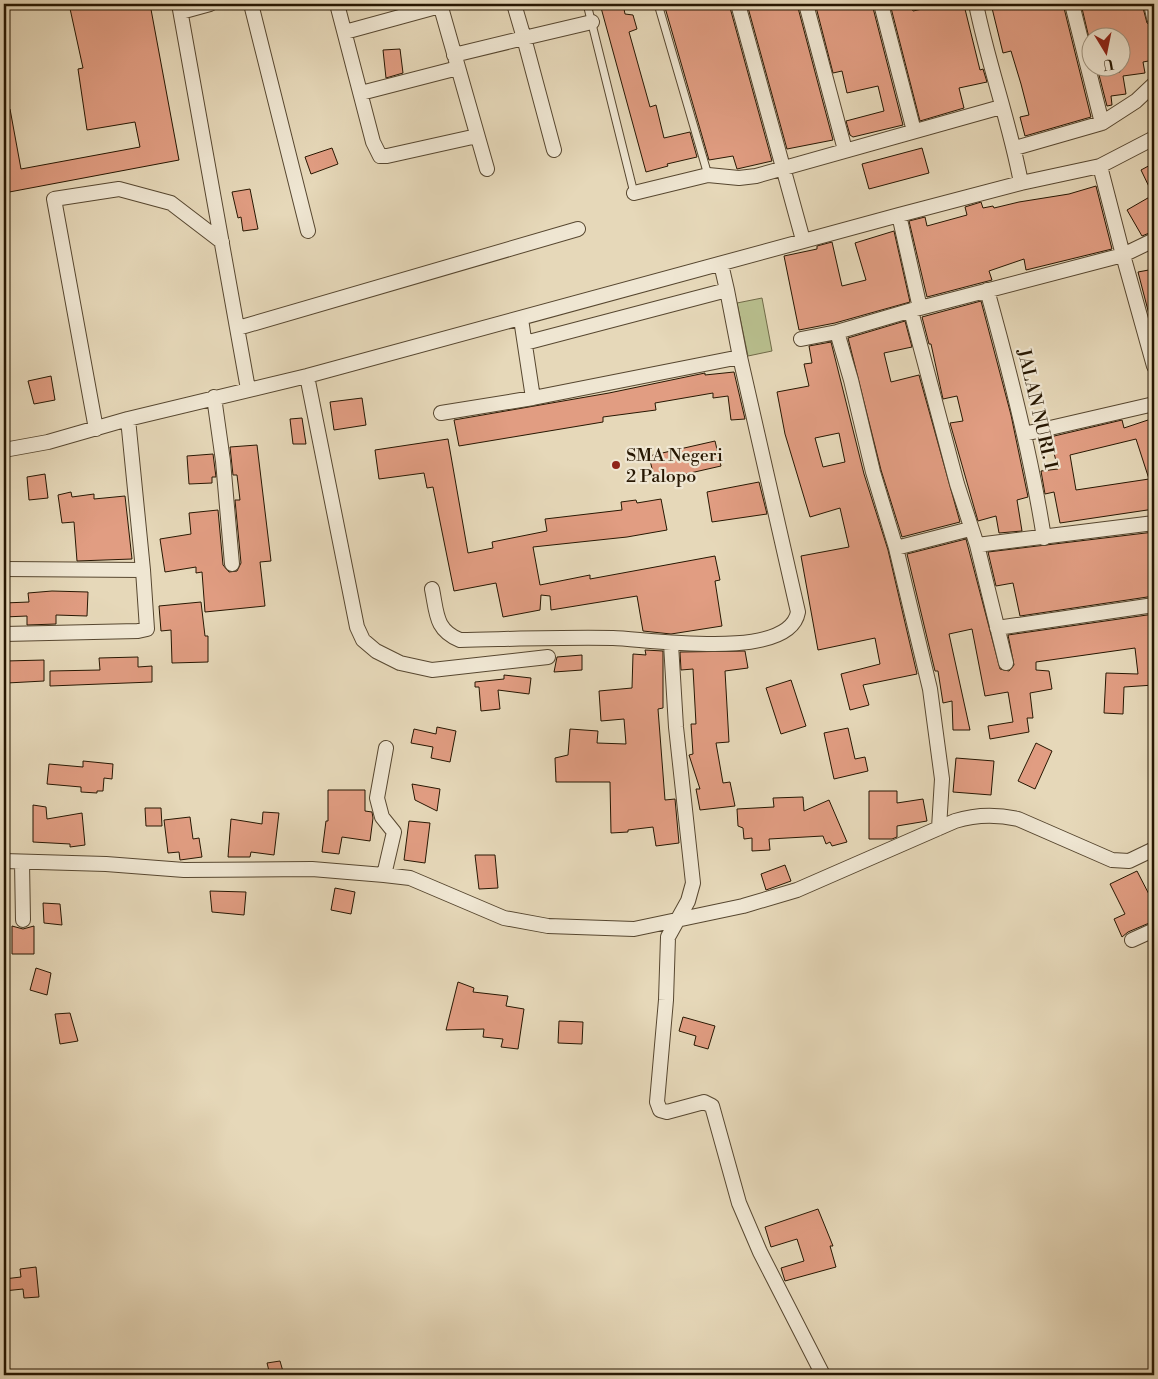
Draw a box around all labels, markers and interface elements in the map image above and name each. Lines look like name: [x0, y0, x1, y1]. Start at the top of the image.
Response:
north arrow: [1080, 28, 1130, 78]
text: U: [1101, 54, 1115, 74]
street label: JALAN NURI. I: [1012, 346, 1062, 471]
place label: SMA Negeri 2 Palopo: [626, 444, 723, 488]
marker: SMA Negeri 2 Palopo: [610, 459, 622, 471]

